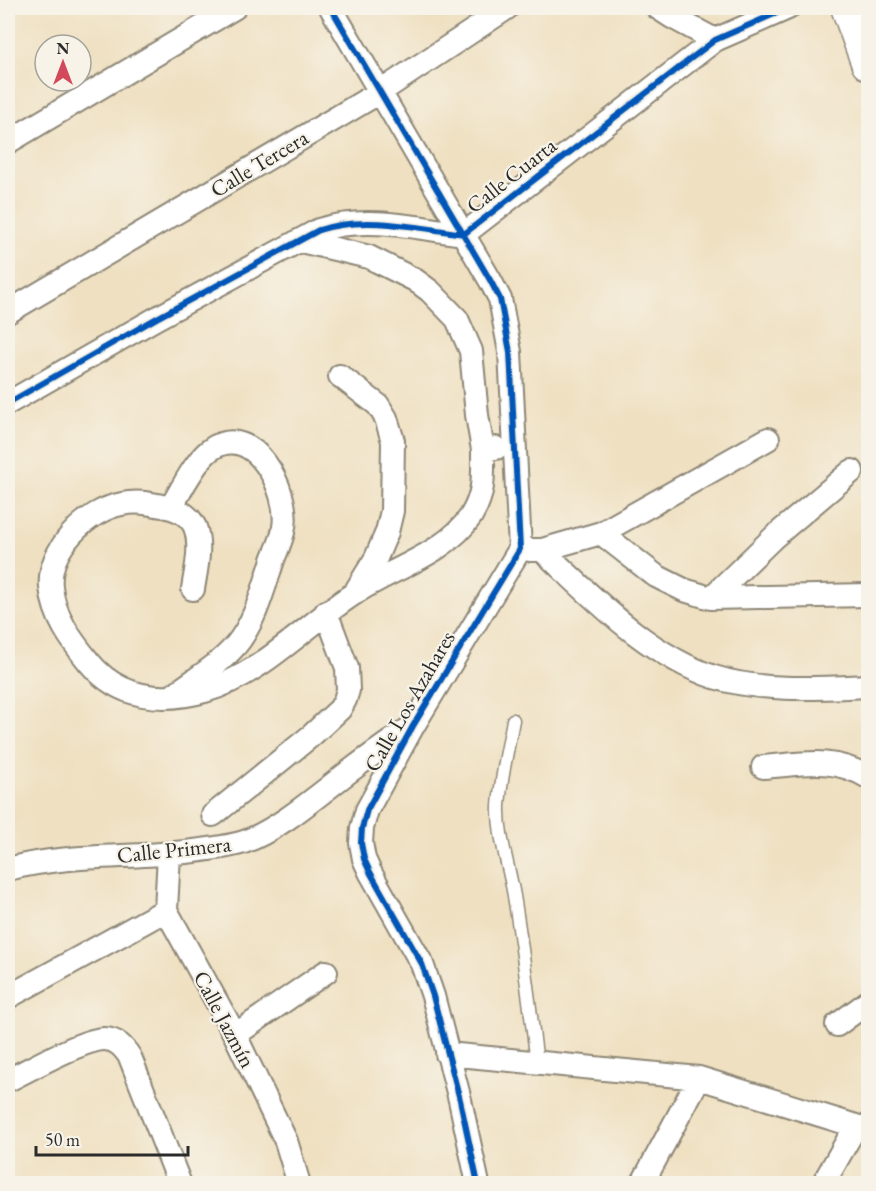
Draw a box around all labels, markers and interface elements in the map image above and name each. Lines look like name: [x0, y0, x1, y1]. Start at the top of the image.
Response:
north arrow: [33, 33, 93, 93]
text: N: [57, 38, 70, 59]
street label: Calle Tercera: [205, 123, 314, 204]
street label: Calle Cuarta: [460, 131, 563, 220]
street label: Calle Los Azahares: [357, 626, 462, 777]
street label: Calle Primera: [116, 829, 233, 870]
street label: Calle Jazmín: [187, 966, 262, 1073]
scale bar: [36, 1119, 188, 1157]
text: 50 m: [45, 1128, 80, 1151]

